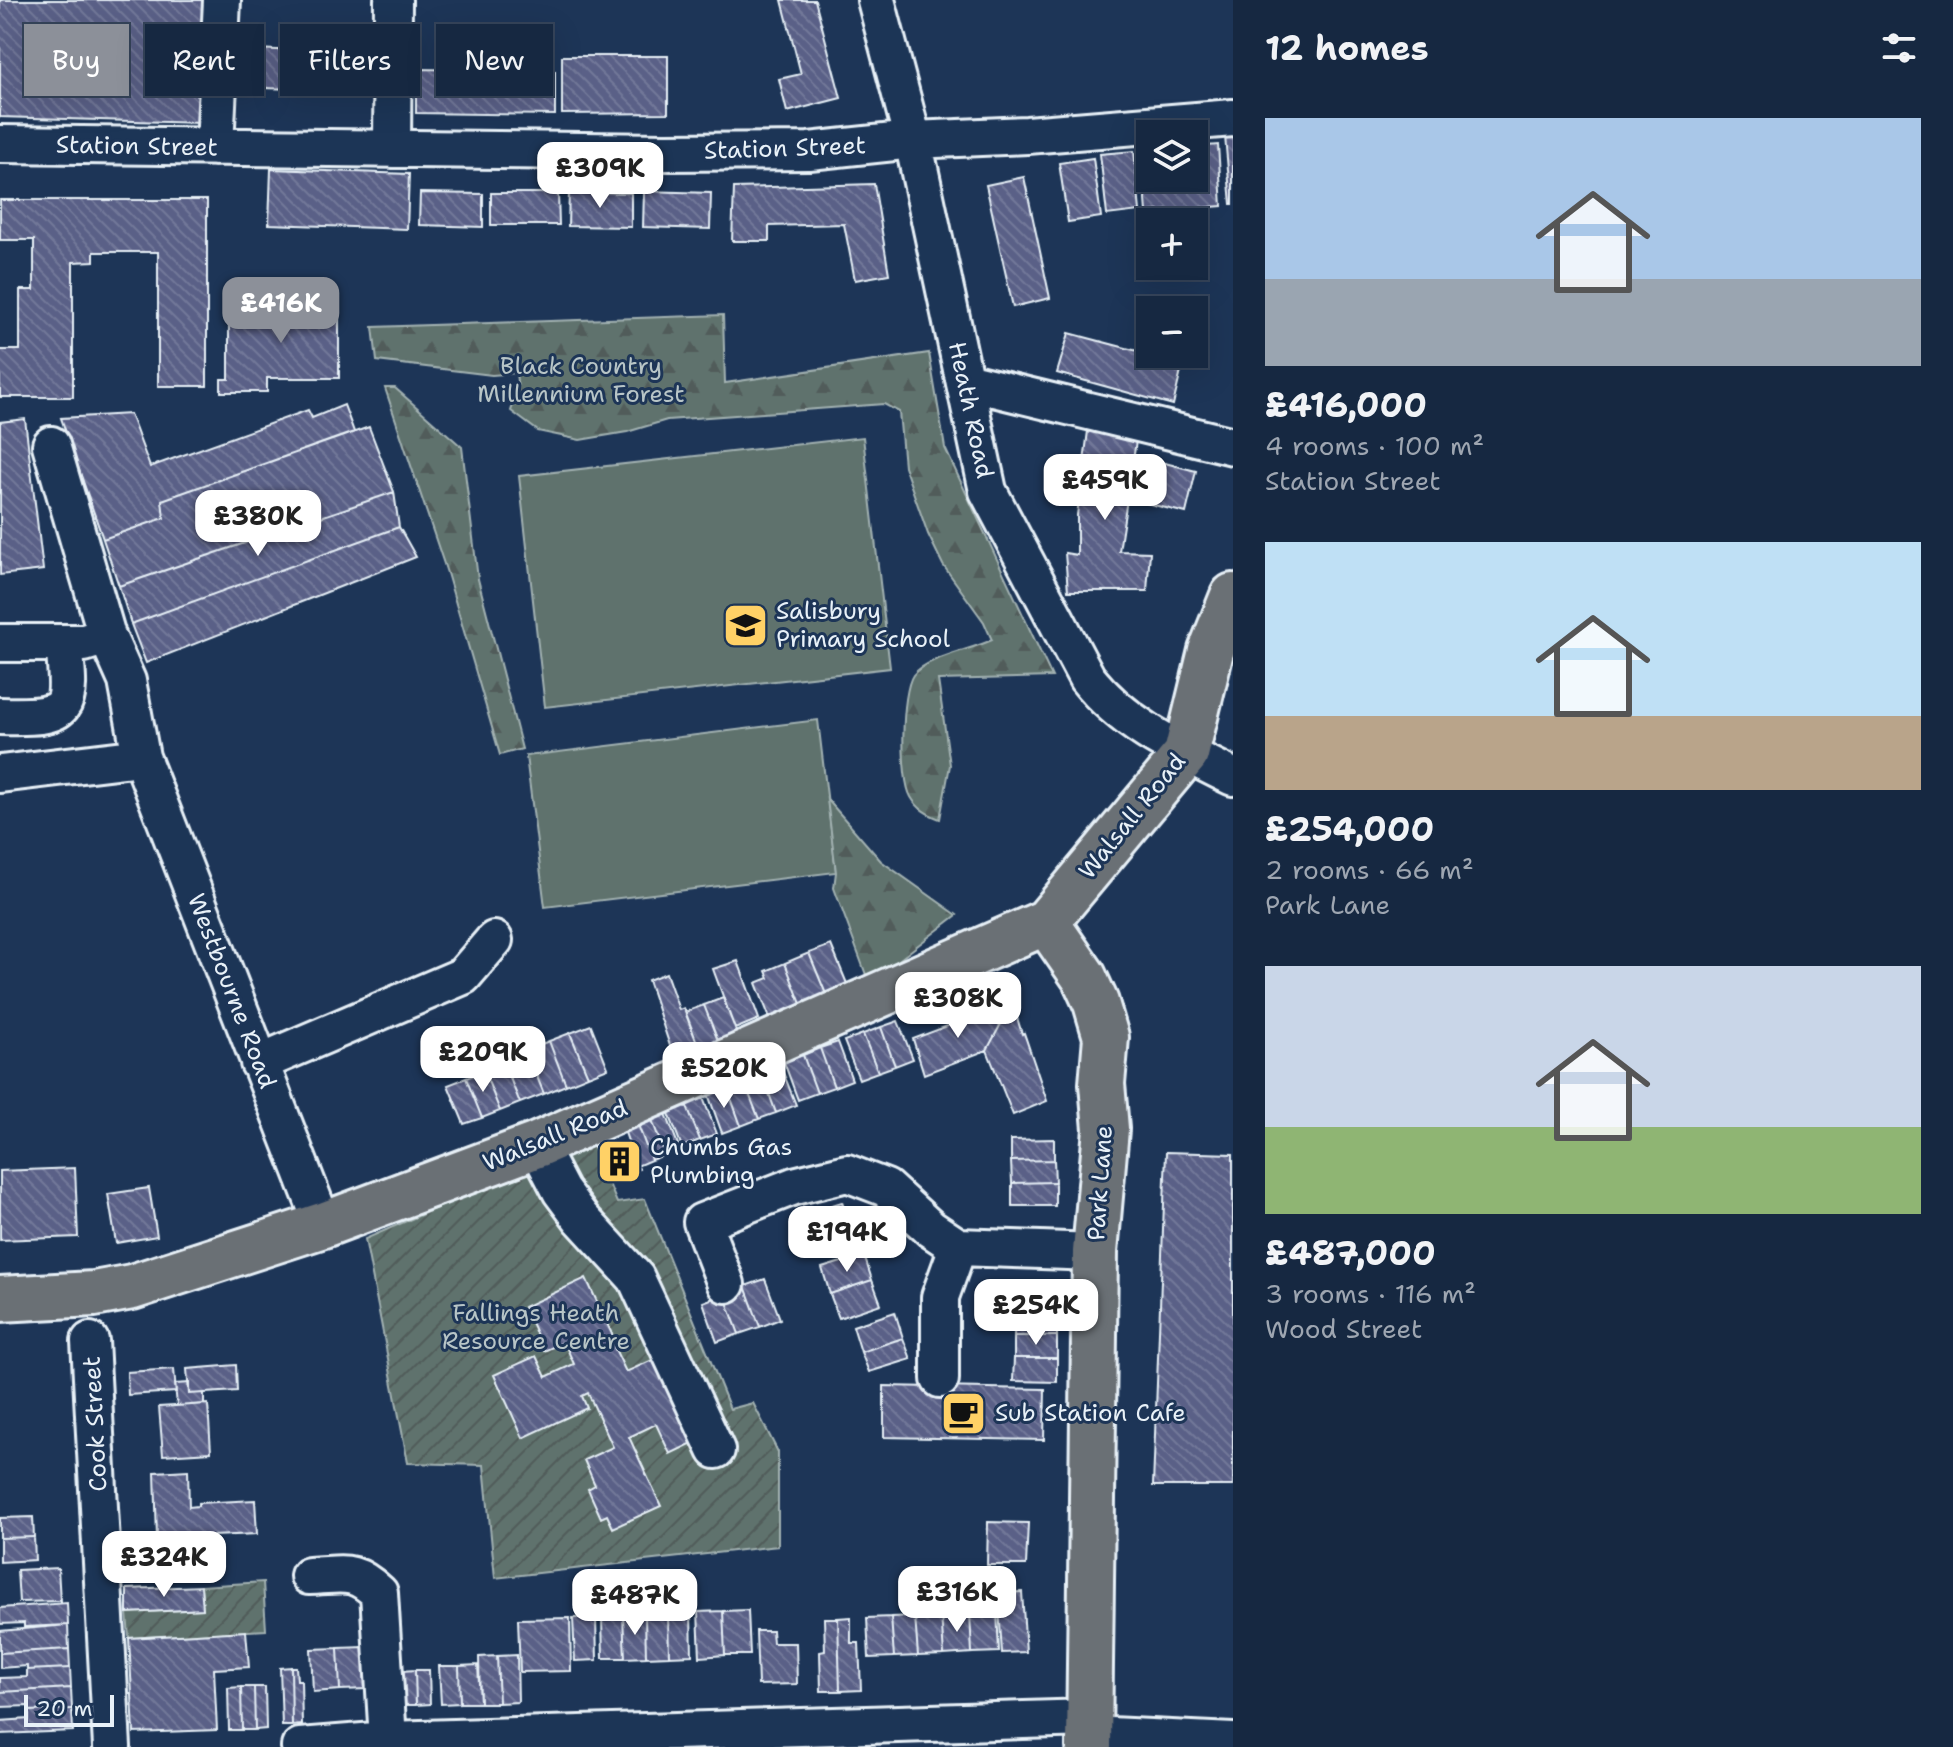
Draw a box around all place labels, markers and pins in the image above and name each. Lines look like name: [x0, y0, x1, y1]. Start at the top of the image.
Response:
pin: £309K: [544, 142, 656, 210]
pin: £416K: [225, 277, 337, 345]
pin: £459K: [1049, 454, 1161, 522]
pin: £380K: [202, 490, 314, 558]
place label: Salisbury Primary School: [776, 595, 951, 655]
school or university icon: Salisbury Primary School: [721, 601, 769, 649]
pin: £308K: [902, 972, 1014, 1040]
pin: £209K: [427, 1026, 539, 1094]
pin: £520K: [668, 1042, 780, 1110]
place label: Chumbs Gas Plumbing: [650, 1131, 792, 1191]
building icon: Chumbs Gas Plumbing: [595, 1137, 643, 1185]
pin: £194K: [791, 1206, 903, 1274]
pin: £254K: [980, 1279, 1092, 1347]
cafe icon: Sub Station Cafe: [940, 1389, 988, 1437]
place label: Sub Station Cafe: [995, 1397, 1186, 1429]
pin: £324K: [108, 1531, 220, 1599]
pin: £316K: [901, 1566, 1013, 1634]
pin: £487K: [579, 1569, 691, 1637]

